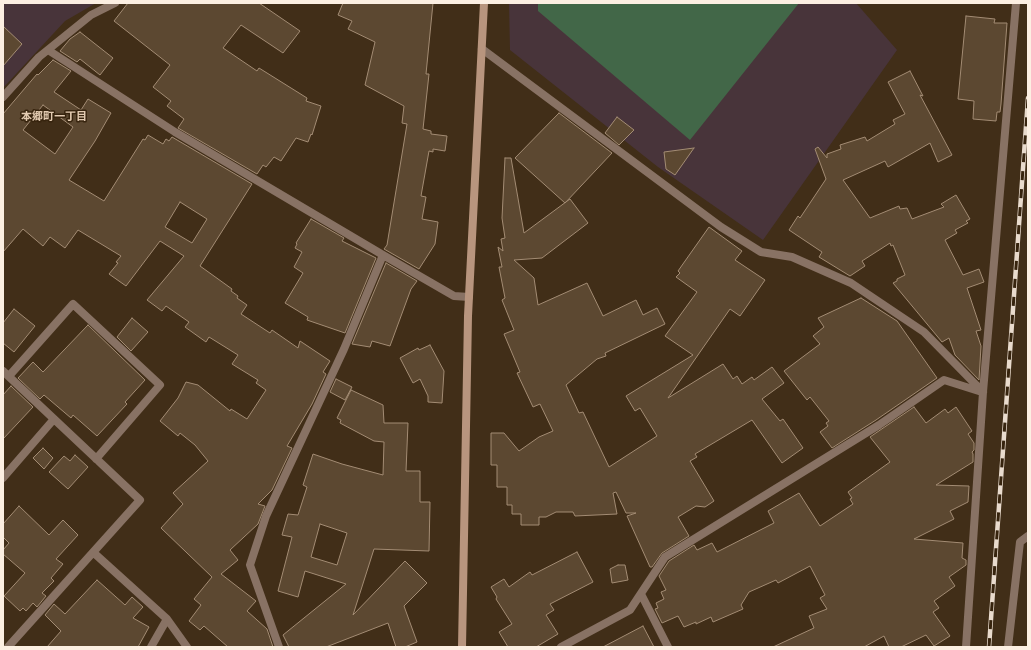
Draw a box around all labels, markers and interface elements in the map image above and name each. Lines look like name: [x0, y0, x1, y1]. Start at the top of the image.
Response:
district label: 本郷町一丁目: [21, 110, 87, 124]

